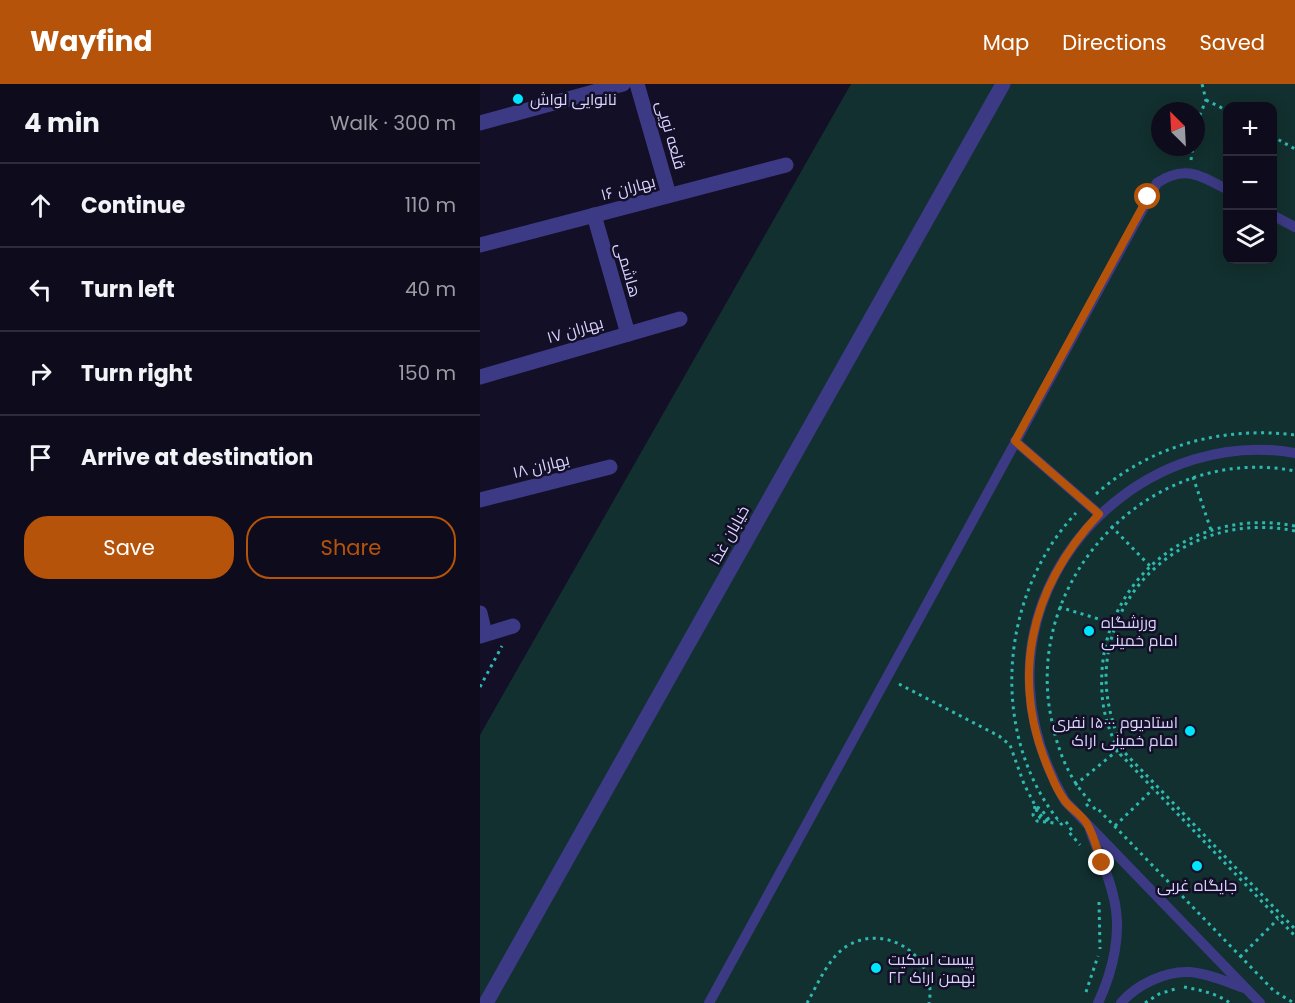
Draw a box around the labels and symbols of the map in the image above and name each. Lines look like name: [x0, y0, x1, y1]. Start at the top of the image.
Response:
place label: نانوایی لواش: [530, 88, 617, 111]
marker: نانوایی لواش: [511, 92, 525, 106]
street label: قلعه نویی: [650, 98, 692, 172]
north arrow: [1151, 102, 1205, 156]
street label: بهاران ۱۶: [598, 170, 658, 206]
route start: [1134, 183, 1160, 209]
street label: هاشمی: [609, 240, 647, 300]
street label: بهاران ۱۷: [544, 311, 606, 349]
street label: بهاران ۱۸: [510, 448, 572, 484]
street label: خیابان غذا: [703, 501, 755, 569]
place label: ورزشگاه امام خمینی: [1101, 611, 1178, 652]
marker: ورزشگاه امام خمینی: [1082, 624, 1096, 638]
place label: استادیوم ۱۵۰۰۰ نفری امام خمینی اراک: [1052, 711, 1178, 752]
marker: استادیوم ۱۵۰۰۰ نفری امام خمینی اراک: [1183, 724, 1197, 738]
route end: [1088, 849, 1114, 875]
marker: جایگاه غربی: [1190, 859, 1204, 873]
place label: جایگاه غربی: [1157, 874, 1237, 897]
place label: پیست اسکیت ۲۲ بهمن اراک: [888, 948, 976, 989]
marker: پیست اسکیت ۲۲ بهمن اراک: [869, 961, 883, 975]

